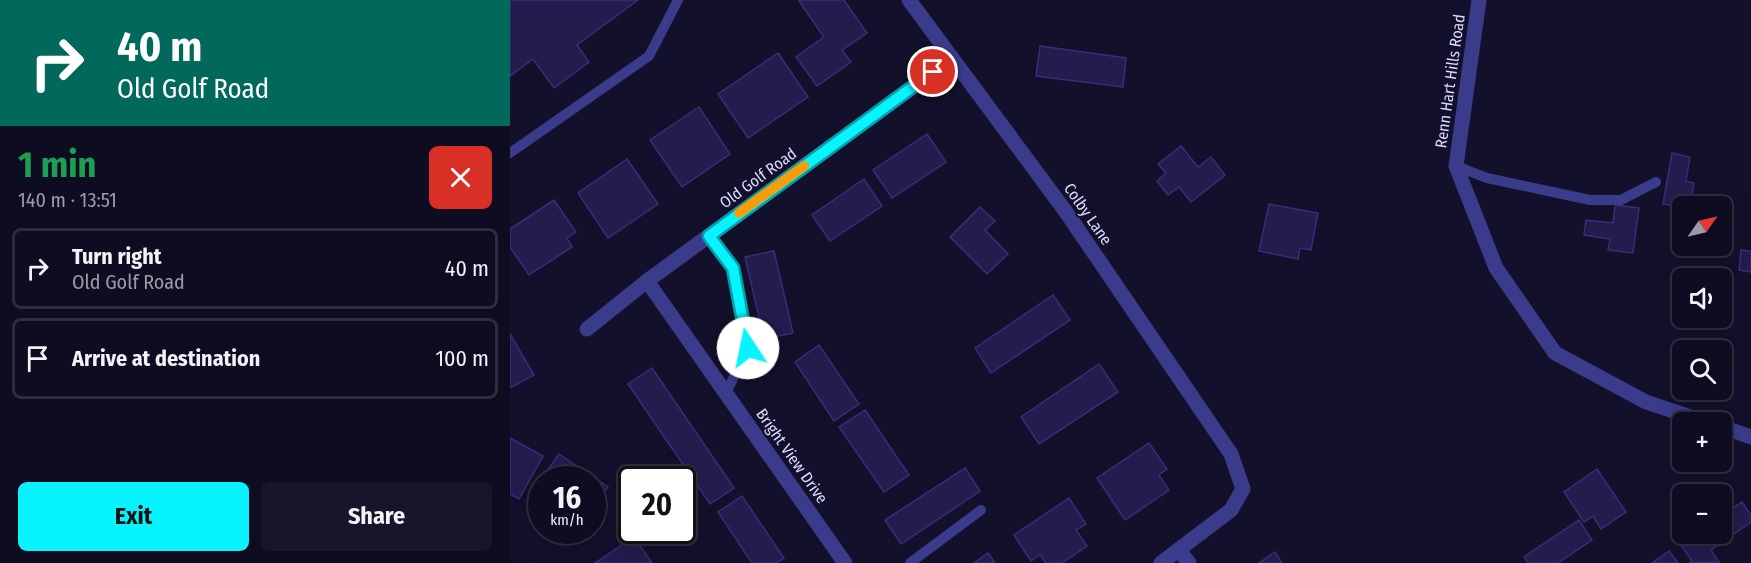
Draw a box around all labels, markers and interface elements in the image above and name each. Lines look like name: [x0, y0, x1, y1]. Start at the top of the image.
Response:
street label: Renn Hart Hills Road: [1431, 13, 1469, 149]
text: 40 m: [117, 22, 202, 72]
icon: right: [18, 24, 96, 102]
pin: [907, 46, 958, 97]
icon: arrive: [916, 55, 949, 88]
text: Old Golf Road: [117, 73, 269, 105]
text: 1 min: [18, 143, 96, 187]
street label: Old Golf Road: [716, 144, 800, 212]
button: close: [429, 146, 492, 209]
street label: Colby Lane: [1060, 179, 1116, 249]
text: 140 m · 13:51: [18, 188, 117, 212]
north arrow: [1672, 196, 1732, 256]
map controls: [1672, 196, 1732, 544]
text: Turn right: [72, 243, 161, 270]
icon: right: [21, 252, 54, 285]
text: 40 m: [445, 255, 489, 282]
button: sound: [1672, 268, 1732, 328]
text: Old Golf Road: [72, 270, 185, 294]
position arrow: [716, 316, 780, 380]
button: search: [1672, 340, 1732, 400]
icon: arrive: [21, 342, 54, 375]
text: Arrive at destination: [72, 345, 260, 372]
text: 100 m: [435, 345, 489, 372]
street label: Bright View Drive: [752, 405, 832, 507]
button: +: [1672, 412, 1732, 472]
speed limit sign: 20: [618, 466, 696, 544]
text: 16: [553, 480, 581, 516]
button: Exit: [18, 482, 249, 551]
button: Share: [261, 482, 492, 551]
button: −: [1672, 484, 1732, 544]
text: km/h: [550, 511, 584, 529]

